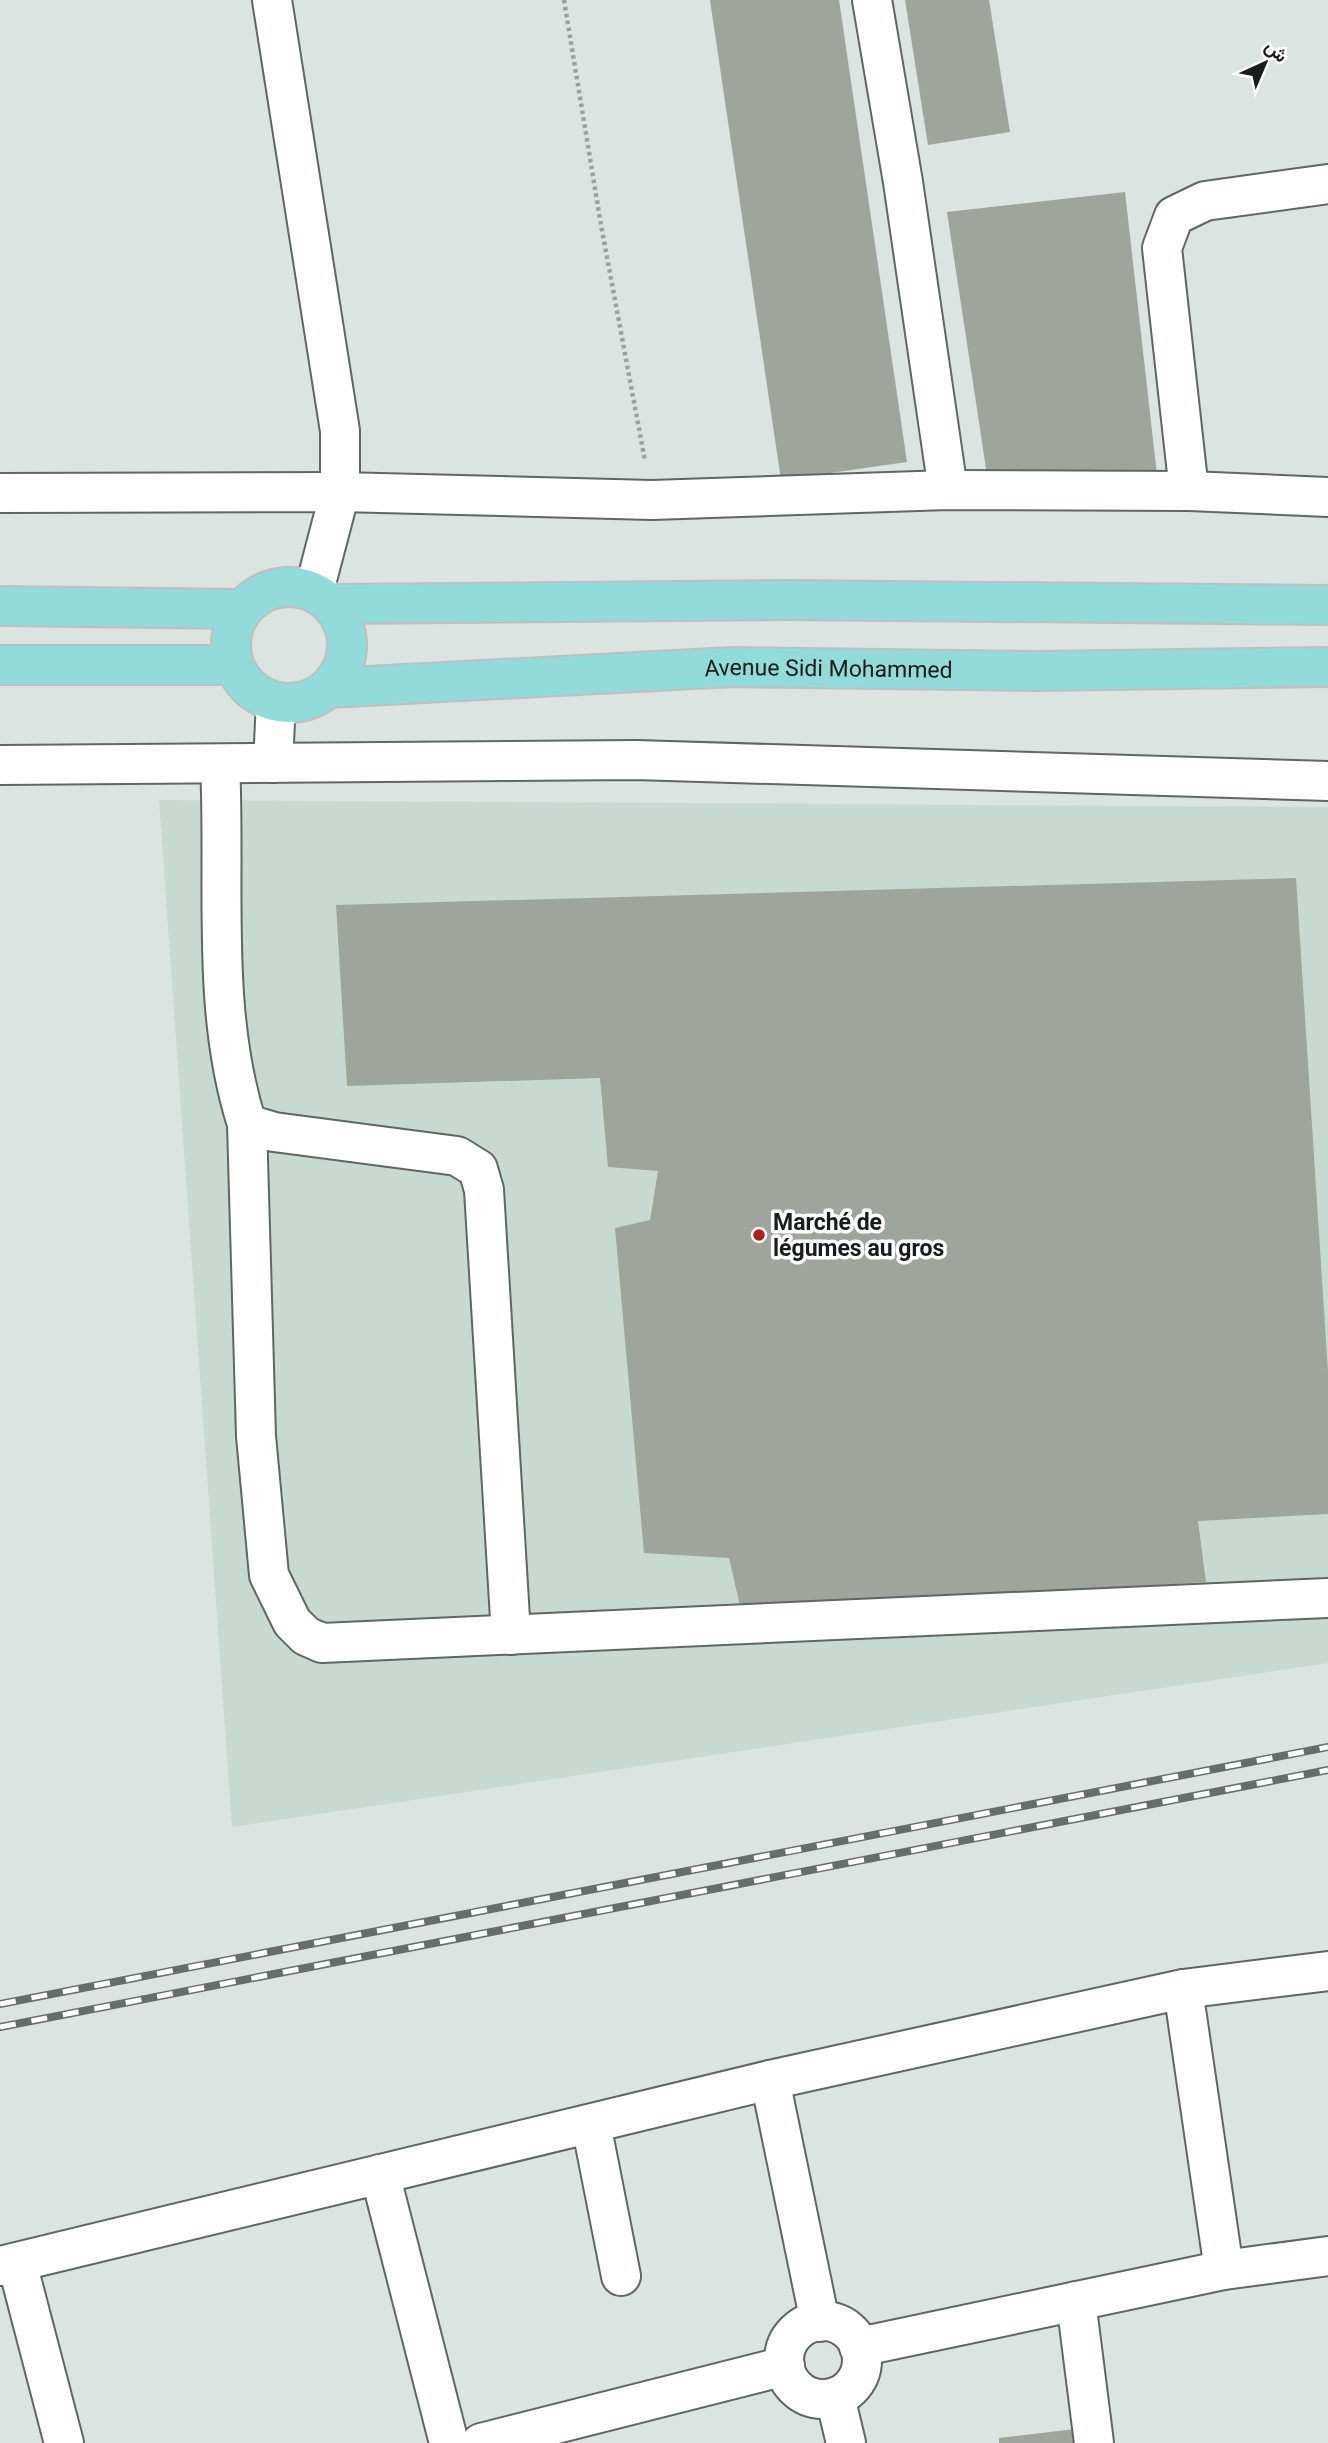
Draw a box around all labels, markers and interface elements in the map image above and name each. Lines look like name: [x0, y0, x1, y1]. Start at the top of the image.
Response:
north arrow: [1230, 28, 1300, 98]
text: ش: [1260, 35, 1293, 67]
street label: Avenue Sidi Mohammed: [704, 653, 953, 683]
place label: Marché de légumes au gros: [773, 1209, 944, 1262]
marker: Marché de légumes au gros: [751, 1227, 767, 1243]

